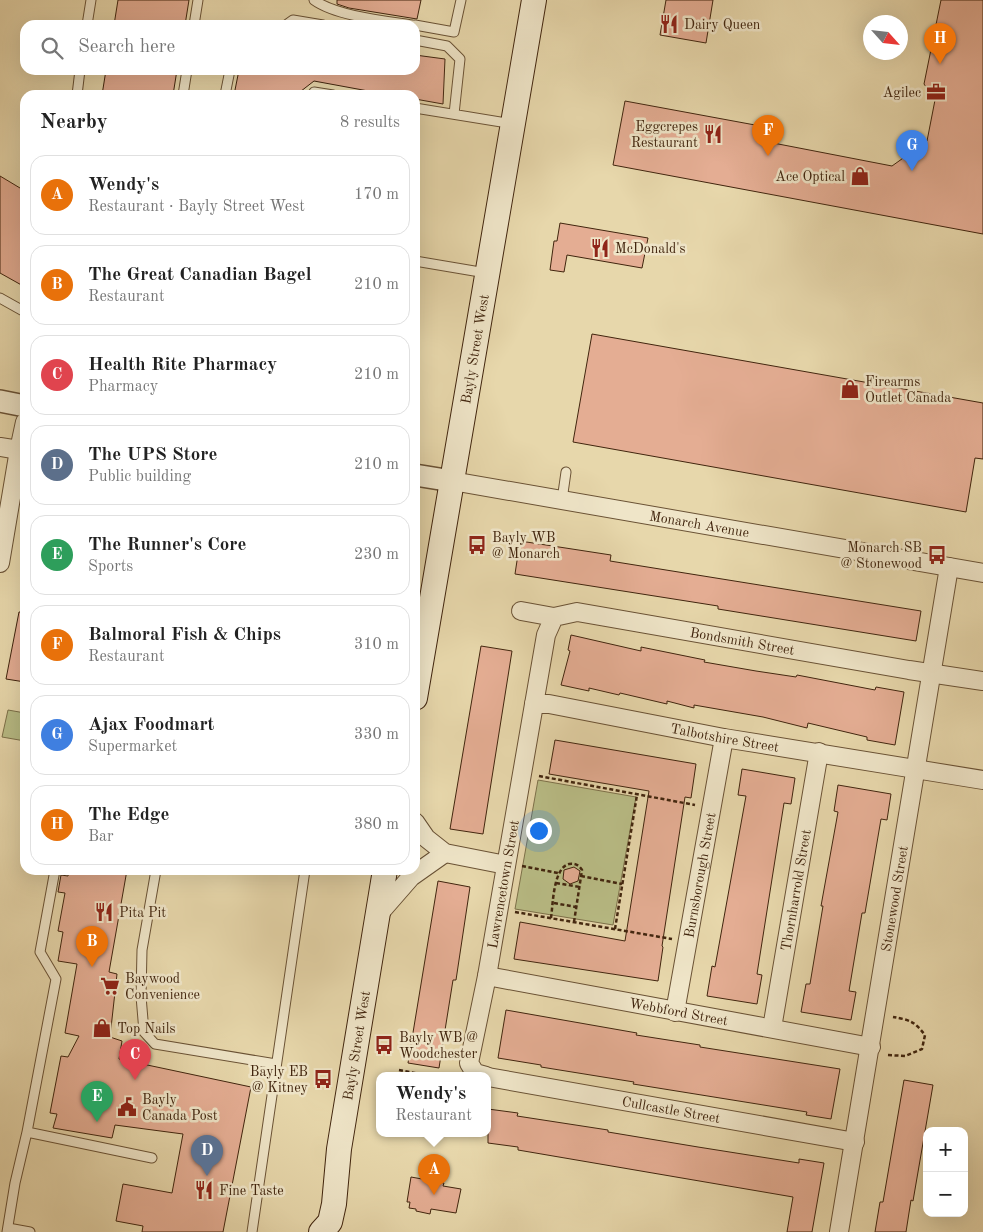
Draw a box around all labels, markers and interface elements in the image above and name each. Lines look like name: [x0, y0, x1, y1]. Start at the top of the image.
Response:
restaurant icon: Dairy Queen: [658, 13, 680, 35]
north arrow: [863, 15, 908, 60]
place label: Dairy Queen: [684, 18, 761, 32]
search box: [20, 20, 420, 75]
pin: H: [924, 23, 956, 64]
icon: search: [38, 34, 66, 62]
text: Search here: [78, 38, 175, 57]
office icon: Agilec: [925, 81, 947, 103]
place label: Agilec: [883, 86, 921, 100]
text: Nearby: [40, 112, 108, 133]
text: 8 results: [340, 115, 400, 131]
pin: F: [752, 115, 784, 156]
place label: Eggcrepes Restaurant: [631, 120, 698, 150]
restaurant icon: Eggcrepes Restaurant: [702, 123, 724, 145]
pin: G: [896, 130, 928, 171]
shop icon: Ace Optical: [849, 165, 871, 187]
place label: Ace Optical: [775, 170, 845, 184]
text: Wendy's: [88, 176, 159, 195]
text: A: [51, 187, 63, 203]
text: 170 m: [354, 187, 399, 203]
text: Restaurant · Bayly Street West: [88, 199, 305, 215]
restaurant icon: McDonald's: [589, 237, 611, 259]
place label: McDonald's: [615, 242, 686, 256]
text: The Great Canadian Bagel: [88, 266, 312, 285]
text: B: [51, 277, 63, 293]
text: 210 m: [354, 277, 399, 293]
text: Restaurant: [88, 289, 165, 305]
street label: Bayly Street West: [459, 293, 492, 405]
text: Health Rite Pharmacy: [88, 356, 277, 375]
text: C: [52, 367, 62, 383]
text: 210 m: [354, 367, 399, 383]
place label: Firearms Outlet Canada: [865, 375, 951, 405]
shop icon: Firearms Outlet Canada: [839, 378, 861, 400]
text: Pharmacy: [88, 379, 158, 395]
text: The UPS Store: [88, 446, 218, 465]
text: D: [51, 457, 63, 473]
text: 210 m: [354, 457, 399, 473]
text: Public building: [88, 469, 191, 485]
street label: Monarch Avenue: [648, 509, 750, 540]
place label: Bayly WB @ Monarch: [492, 531, 560, 561]
bus stop icon: Bayly WB @ Monarch: [466, 534, 488, 556]
text: The Runner's Core: [88, 536, 247, 555]
place label: Monarch SB @ Stonewood: [841, 541, 922, 571]
bus stop icon: Monarch SB @ Stonewood: [926, 544, 948, 566]
text: E: [51, 547, 63, 563]
text: 230 m: [354, 547, 399, 563]
text: Sports: [88, 559, 133, 575]
text: Balmoral Fish & Chips: [88, 626, 281, 645]
street label: Bondsmith Street: [689, 626, 796, 658]
text: F: [52, 637, 62, 653]
text: 310 m: [354, 637, 399, 653]
text: Restaurant: [88, 649, 165, 665]
text: Ajax Foodmart: [88, 716, 215, 735]
street label: Talbotshire Street: [669, 722, 780, 755]
text: G: [51, 727, 63, 743]
text: 330 m: [354, 727, 399, 743]
text: Supermarket: [88, 739, 177, 755]
text: The Edge: [88, 806, 169, 825]
street label: Burnsborough Street: [682, 811, 719, 939]
text: H: [50, 817, 64, 833]
text: 380 m: [354, 817, 399, 833]
your location: [526, 818, 552, 844]
street label: Lawrencetown Street: [486, 819, 522, 950]
street label: Thornharrold Street: [779, 828, 814, 952]
text: Bar: [88, 829, 114, 845]
street label: Stonewood Street: [880, 845, 911, 953]
restaurant icon: Pita Pit: [93, 901, 115, 923]
place label: Pita Pit: [119, 906, 166, 920]
pin: B: [76, 926, 108, 967]
place label: Baywood Convenience: [125, 972, 200, 1002]
supermarket icon: Baywood Convenience: [99, 975, 121, 997]
street label: Bayly Street West: [341, 990, 373, 1102]
street label: Webbford Street: [628, 996, 729, 1028]
shop icon: Top Nails: [91, 1017, 113, 1039]
place label: Top Nails: [117, 1022, 176, 1036]
place label: Bayly WB @ Woodchester: [399, 1031, 478, 1061]
bus stop icon: Bayly WB @ Woodchester: [373, 1034, 395, 1056]
pin: C: [119, 1039, 151, 1080]
place label: Bayly EB @ Kitney: [250, 1065, 309, 1095]
bus stop icon: Bayly EB @ Kitney: [312, 1068, 334, 1090]
popup: [376, 1072, 491, 1137]
pin: E: [81, 1081, 113, 1122]
text: Wendy's: [395, 1085, 466, 1104]
place label: Bayly Canada Post: [142, 1093, 218, 1123]
street label: Cullcastle Street: [621, 1095, 721, 1126]
public building icon: Bayly Canada Post: [116, 1096, 138, 1118]
text: Restaurant: [395, 1108, 472, 1124]
map controls: [923, 1127, 968, 1217]
button: +: [923, 1127, 968, 1172]
pin: D: [191, 1135, 223, 1176]
pin: A: [418, 1154, 450, 1195]
button: −: [923, 1172, 968, 1217]
restaurant icon: Fine Taste: [193, 1179, 215, 1201]
place label: Fine Taste: [219, 1184, 284, 1198]

